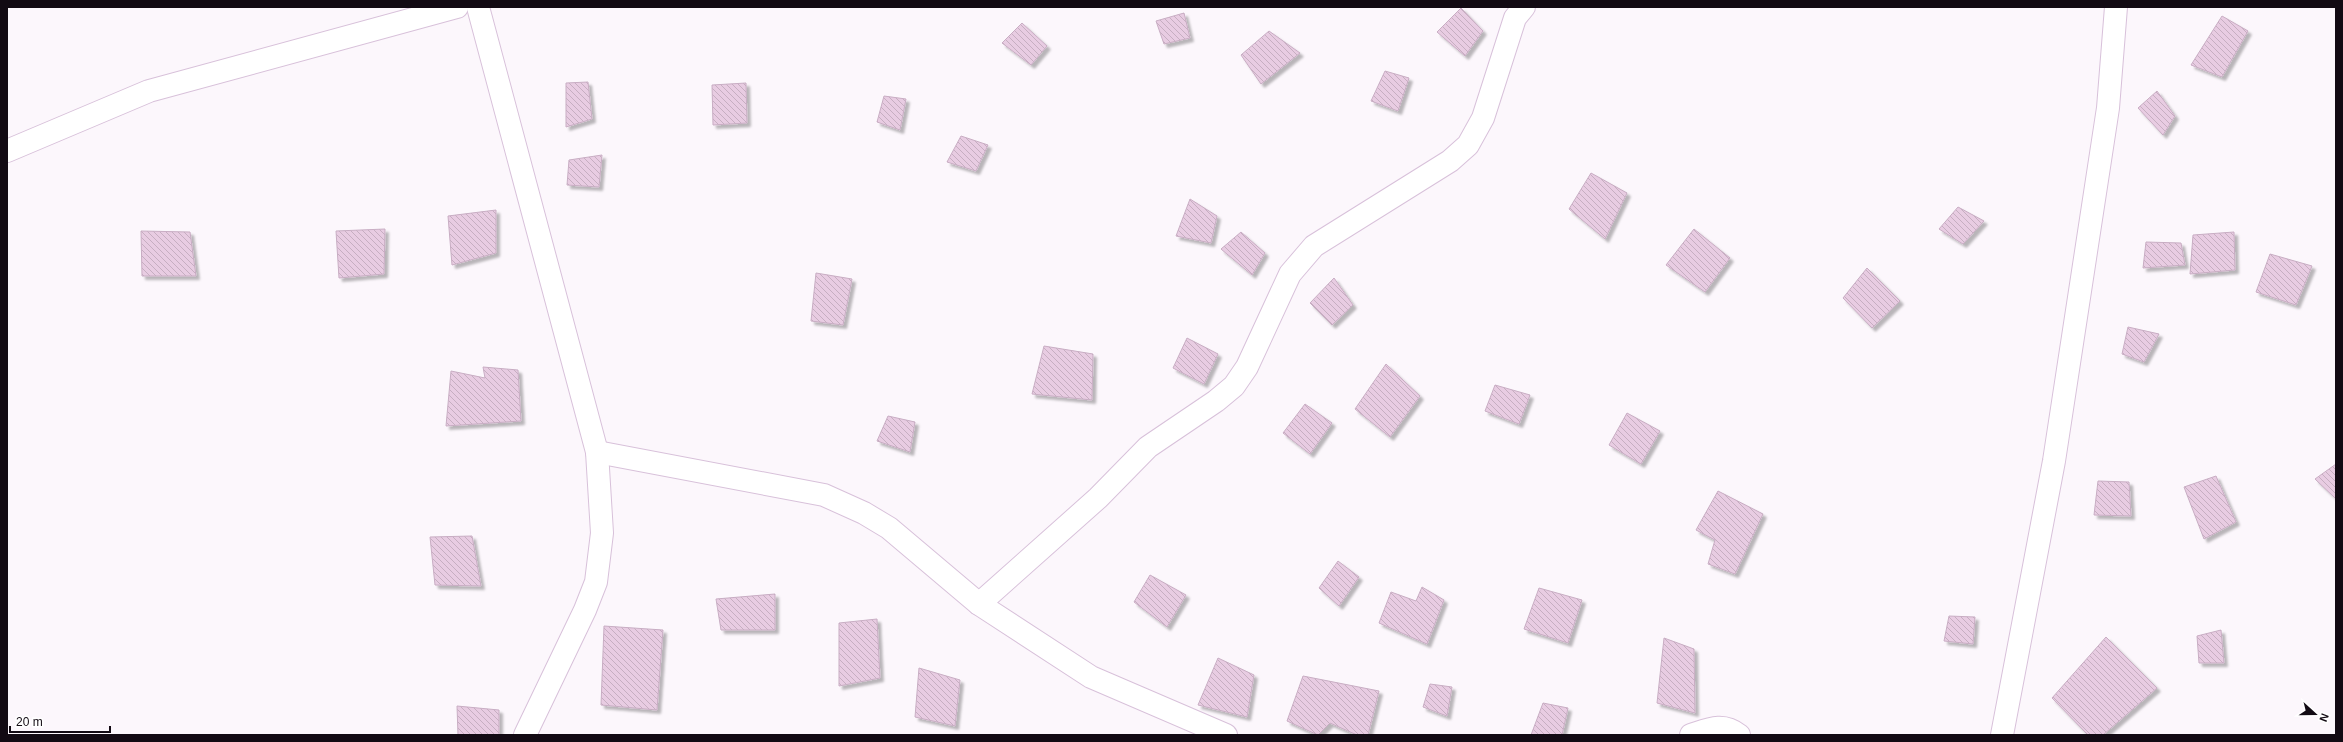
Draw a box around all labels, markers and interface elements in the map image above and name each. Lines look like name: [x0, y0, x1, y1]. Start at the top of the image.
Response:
north arrow: [2295, 694, 2335, 734]
scale bar: [10, 708, 110, 734]
text: N: [2317, 712, 2331, 723]
text: 20 m: [16, 715, 43, 729]

